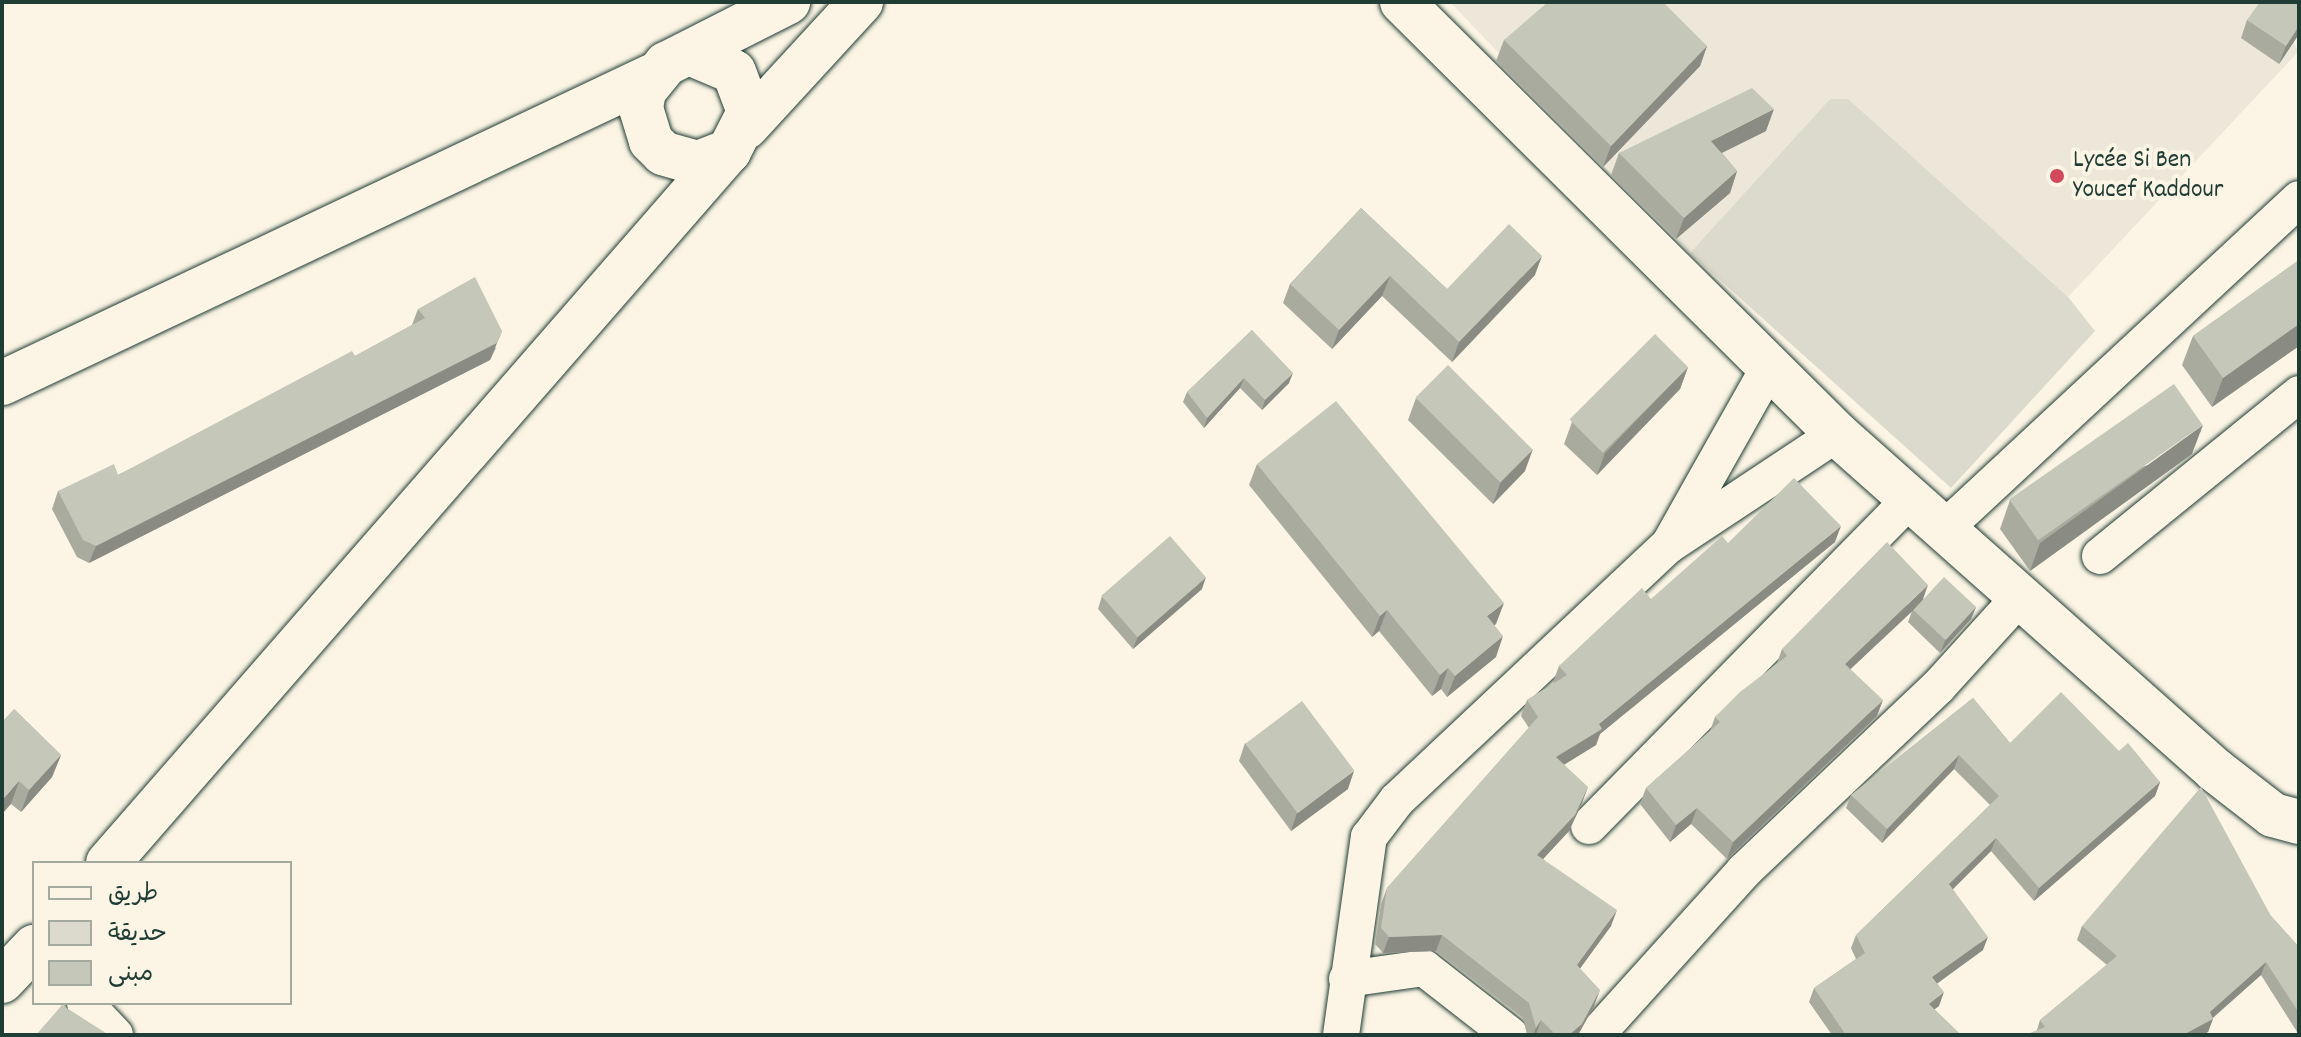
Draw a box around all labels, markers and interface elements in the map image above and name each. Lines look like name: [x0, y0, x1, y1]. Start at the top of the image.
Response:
place label: Lycée Si Ben Youcef Kaddour: [2073, 145, 2223, 206]
marker: Lycée Si Ben Youcef Kaddour: [2048, 167, 2066, 185]
legend: [32, 861, 292, 1005]
text: طريق: [108, 878, 158, 912]
text: حديقة: [108, 918, 167, 952]
text: مبنى: [108, 958, 153, 992]

